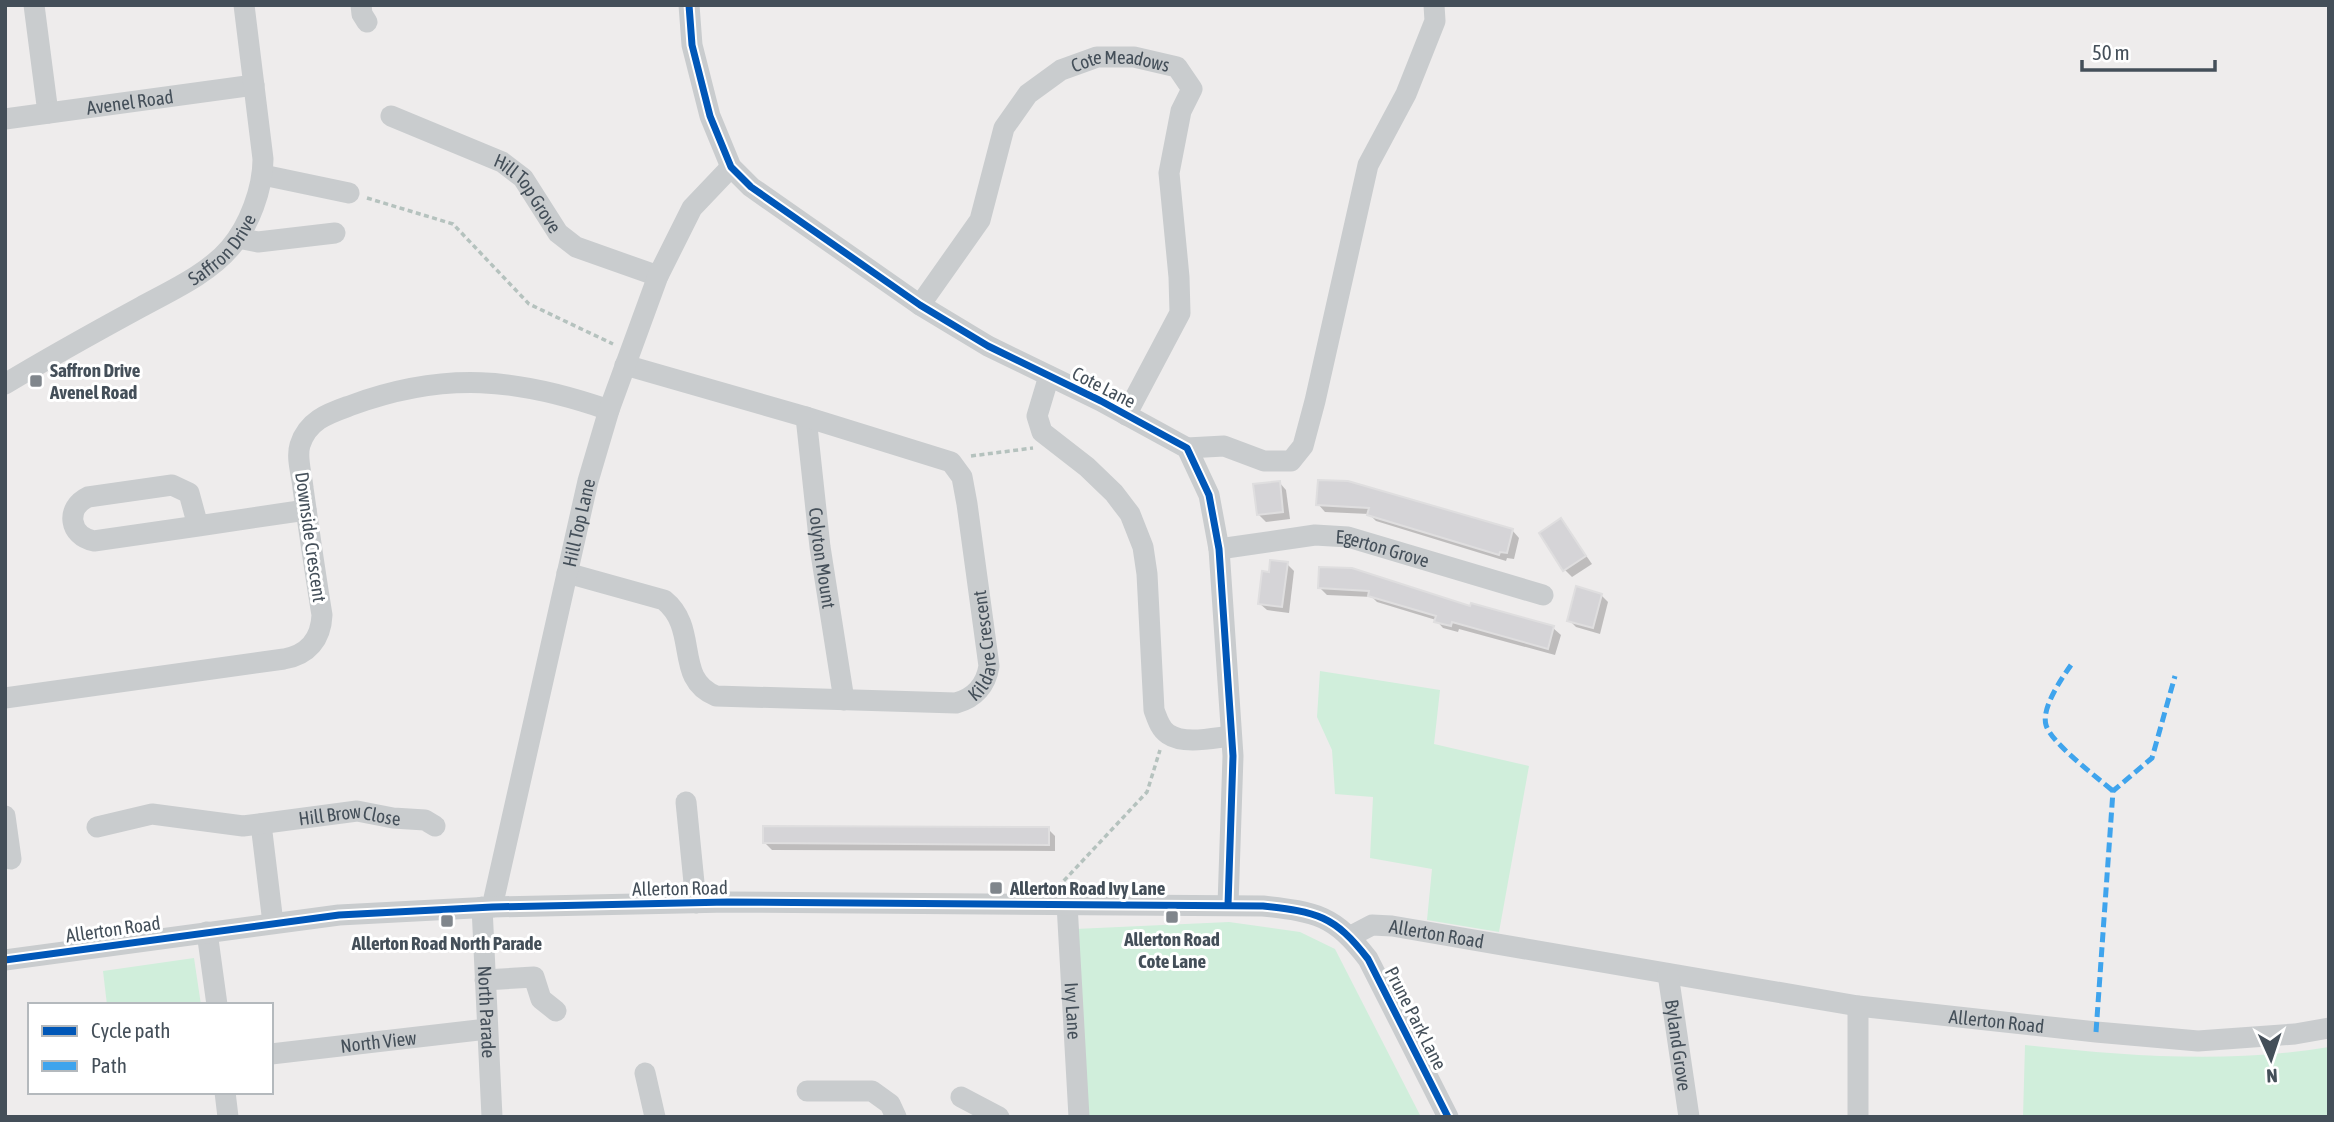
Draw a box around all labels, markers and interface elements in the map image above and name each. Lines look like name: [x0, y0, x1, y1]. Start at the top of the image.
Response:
scale bar: [2082, 28, 2215, 72]
text: 50 m: [2092, 40, 2130, 64]
street label: Cote Meadows: [1068, 46, 1172, 76]
street label: Avenel Road: [85, 85, 175, 119]
street label: Hill Top Grove: [491, 149, 566, 237]
street label: Saffron Drive: [184, 211, 260, 290]
place label: Saffron Drive Avenel Road: [49, 359, 141, 403]
street label: Cote Lane: [1069, 362, 1139, 412]
marker: Saffron Drive Avenel Road: [28, 373, 44, 389]
street label: Downside Crescent: [291, 471, 331, 603]
street label: Hill Top Lane: [558, 476, 599, 569]
street label: Colyton Mount: [805, 506, 840, 610]
street label: Egerton Grove: [1335, 525, 1432, 572]
street label: Kildare Crescent: [964, 589, 1000, 705]
street label: Hill Brow Close: [297, 799, 401, 830]
street label: Allerton Road: [632, 876, 728, 900]
place label: Allerton Road Ivy Lane: [1009, 877, 1166, 899]
marker: Allerton Road Ivy Lane: [988, 880, 1004, 896]
marker: Allerton Road Cote Lane: [1164, 909, 1180, 925]
street label: Allerton Road: [64, 911, 162, 947]
marker: Allerton Road North Parade: [439, 913, 455, 929]
street label: Allerton Road: [1388, 915, 1486, 953]
place label: Allerton Road Cote Lane: [1123, 928, 1220, 972]
place label: Allerton Road North Parade: [351, 932, 543, 954]
street label: Prune Park Lane: [1381, 963, 1451, 1073]
street label: North Parade: [474, 965, 500, 1059]
street label: Ivy Lane: [1060, 982, 1086, 1040]
street label: Byland Grove: [1661, 998, 1696, 1092]
legend: [28, 1003, 273, 1094]
street label: Allerton Road: [1948, 1005, 2045, 1037]
text: Cycle path: [91, 1018, 170, 1042]
north arrow: [2236, 1024, 2306, 1094]
street label: North View: [339, 1026, 418, 1057]
text: Path: [91, 1053, 127, 1077]
text: N: [2266, 1065, 2278, 1087]

